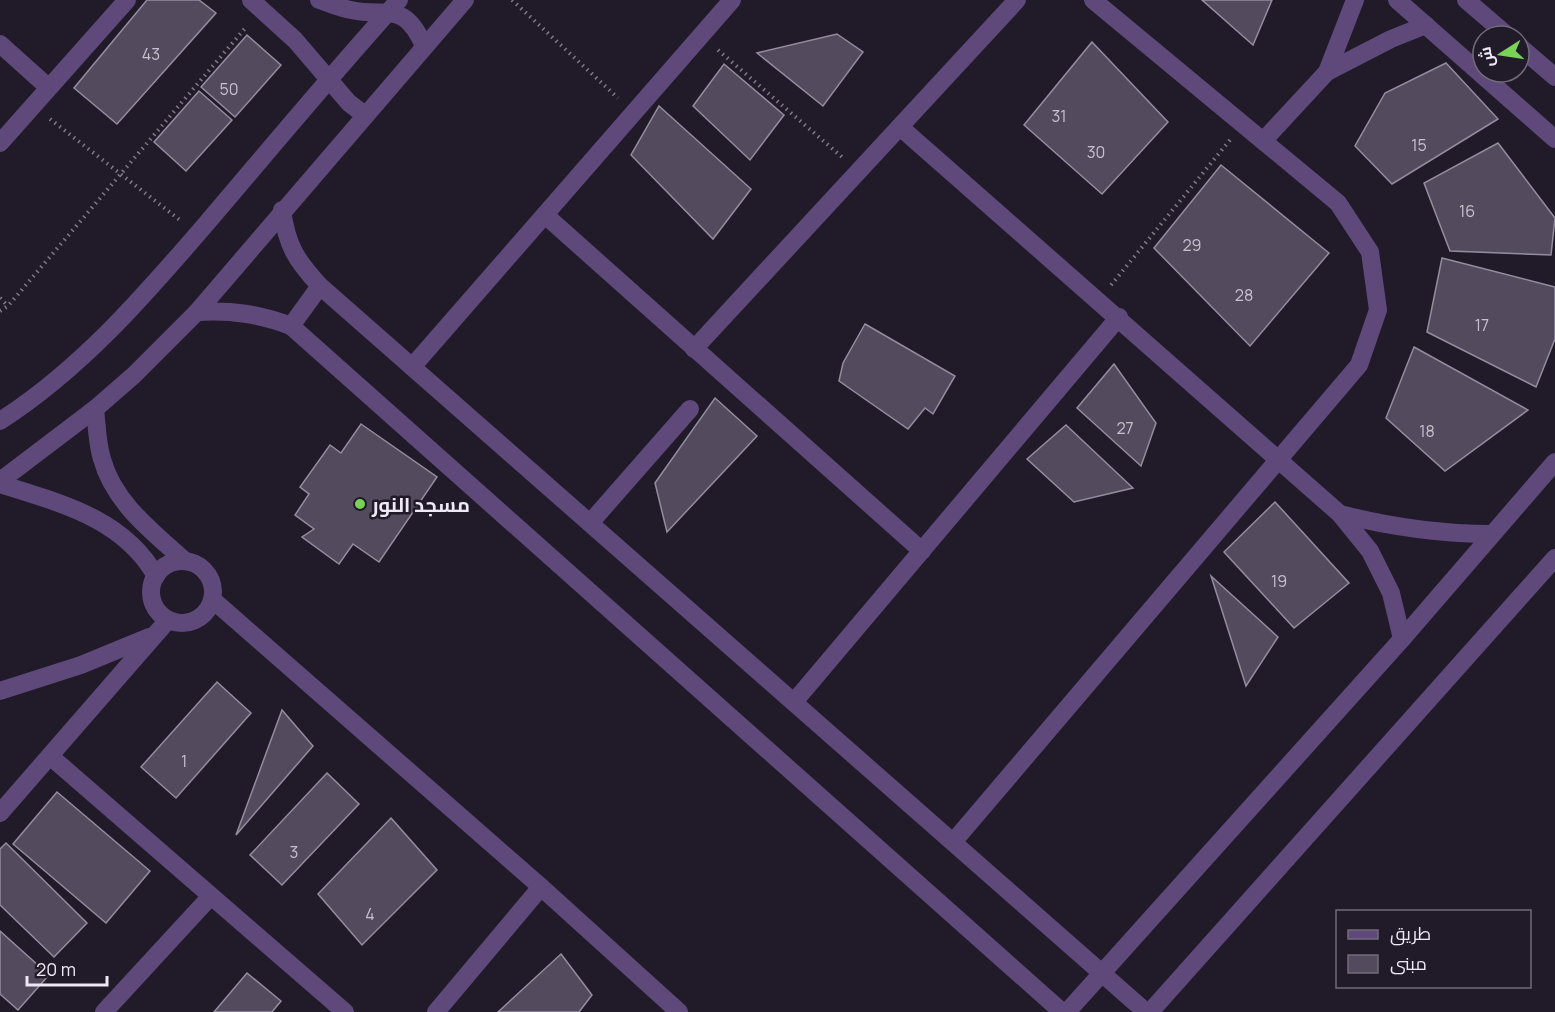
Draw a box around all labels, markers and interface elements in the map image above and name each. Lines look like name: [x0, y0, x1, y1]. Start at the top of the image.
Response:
north arrow: [1471, 24, 1531, 84]
house number: 43: [142, 43, 160, 65]
text: ش: [1473, 45, 1499, 69]
house number: 50: [220, 78, 239, 100]
house number: 31: [1051, 105, 1067, 127]
house number: 15: [1411, 134, 1427, 156]
house number: 30: [1087, 141, 1105, 163]
house number: 16: [1459, 200, 1475, 222]
house number: 29: [1182, 234, 1202, 256]
house number: 28: [1235, 284, 1253, 306]
house number: 17: [1475, 314, 1489, 336]
house number: 27: [1116, 417, 1134, 439]
house number: 18: [1419, 420, 1435, 442]
place label: مسجد النور: [371, 491, 470, 518]
marker: مسجد النور: [353, 497, 367, 511]
house number: 19: [1271, 570, 1287, 592]
house number: 1: [181, 750, 187, 772]
house number: 3: [290, 841, 298, 863]
house number: 4: [365, 903, 375, 925]
legend: [1336, 910, 1531, 988]
text: طريق: [1390, 921, 1431, 946]
scale bar: [27, 949, 106, 987]
text: مبنى: [1390, 951, 1427, 975]
text: 20 m: [36, 957, 76, 981]

